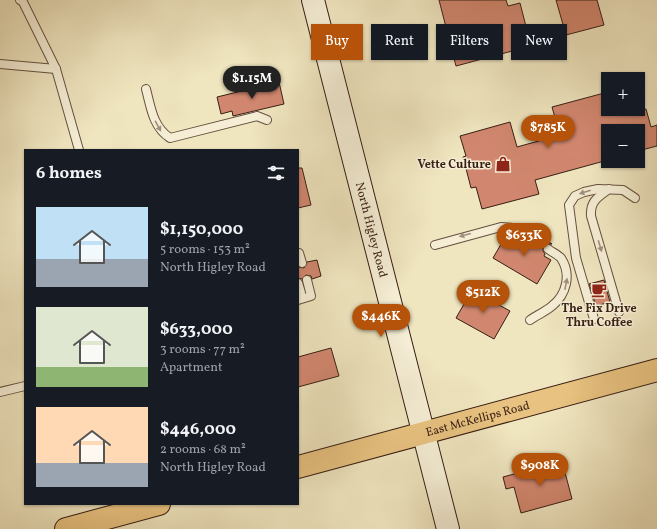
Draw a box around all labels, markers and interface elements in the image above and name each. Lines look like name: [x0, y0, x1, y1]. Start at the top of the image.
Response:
chip: Buy: [311, 24, 363, 60]
chip: Rent: [371, 24, 428, 60]
chip: Filters: [436, 24, 503, 60]
chip: New: [511, 24, 567, 60]
pin: $1.15M: [219, 66, 285, 100]
text: $1.15M: [232, 70, 272, 88]
map controls: [601, 72, 645, 168]
button: +: [601, 72, 645, 116]
pin: $785K: [520, 115, 576, 149]
text: $785K: [530, 119, 566, 137]
one-way arrow: [155, 120, 161, 132]
button: −: [601, 124, 645, 168]
shop icon: Vette Culture: [494, 155, 512, 173]
place label: Vette Culture: [417, 157, 491, 173]
text: 6 homes: [36, 162, 102, 185]
icon: filters: [265, 162, 287, 184]
street label: North Higley Road: [351, 181, 391, 279]
one-way arrow: [578, 190, 590, 196]
text: $1,150,000: [160, 218, 243, 241]
icon: home: [68, 223, 116, 271]
pin: $633K: [496, 223, 552, 257]
text: $633K: [506, 227, 542, 245]
one-way arrow: [459, 233, 471, 239]
one-way arrow: [597, 240, 603, 252]
text: 5 rooms · 153 m²: [160, 241, 250, 259]
text: North Higley Road: [160, 259, 266, 277]
one-way arrow: [563, 277, 569, 290]
pin: $512K: [455, 280, 511, 314]
cafe icon: The Fix Drive Thru Coffee: [590, 281, 608, 299]
text: $512K: [466, 284, 500, 302]
place label: The Fix Drive Thru Coffee: [561, 301, 637, 331]
pin: $446K: [353, 304, 409, 338]
text: $446K: [361, 308, 401, 326]
text: $633,000: [160, 318, 233, 341]
icon: home: [68, 323, 116, 371]
text: 3 rooms · 77 m²: [160, 341, 245, 359]
text: Apartment: [160, 359, 223, 377]
street label: East McKellips Road: [424, 398, 532, 441]
text: $446,000: [160, 418, 236, 441]
icon: home: [68, 423, 116, 471]
text: 2 rooms · 68 m²: [160, 441, 246, 459]
pin: $908K: [512, 453, 568, 487]
text: $908K: [520, 457, 560, 475]
text: North Higley Road: [160, 459, 266, 477]

